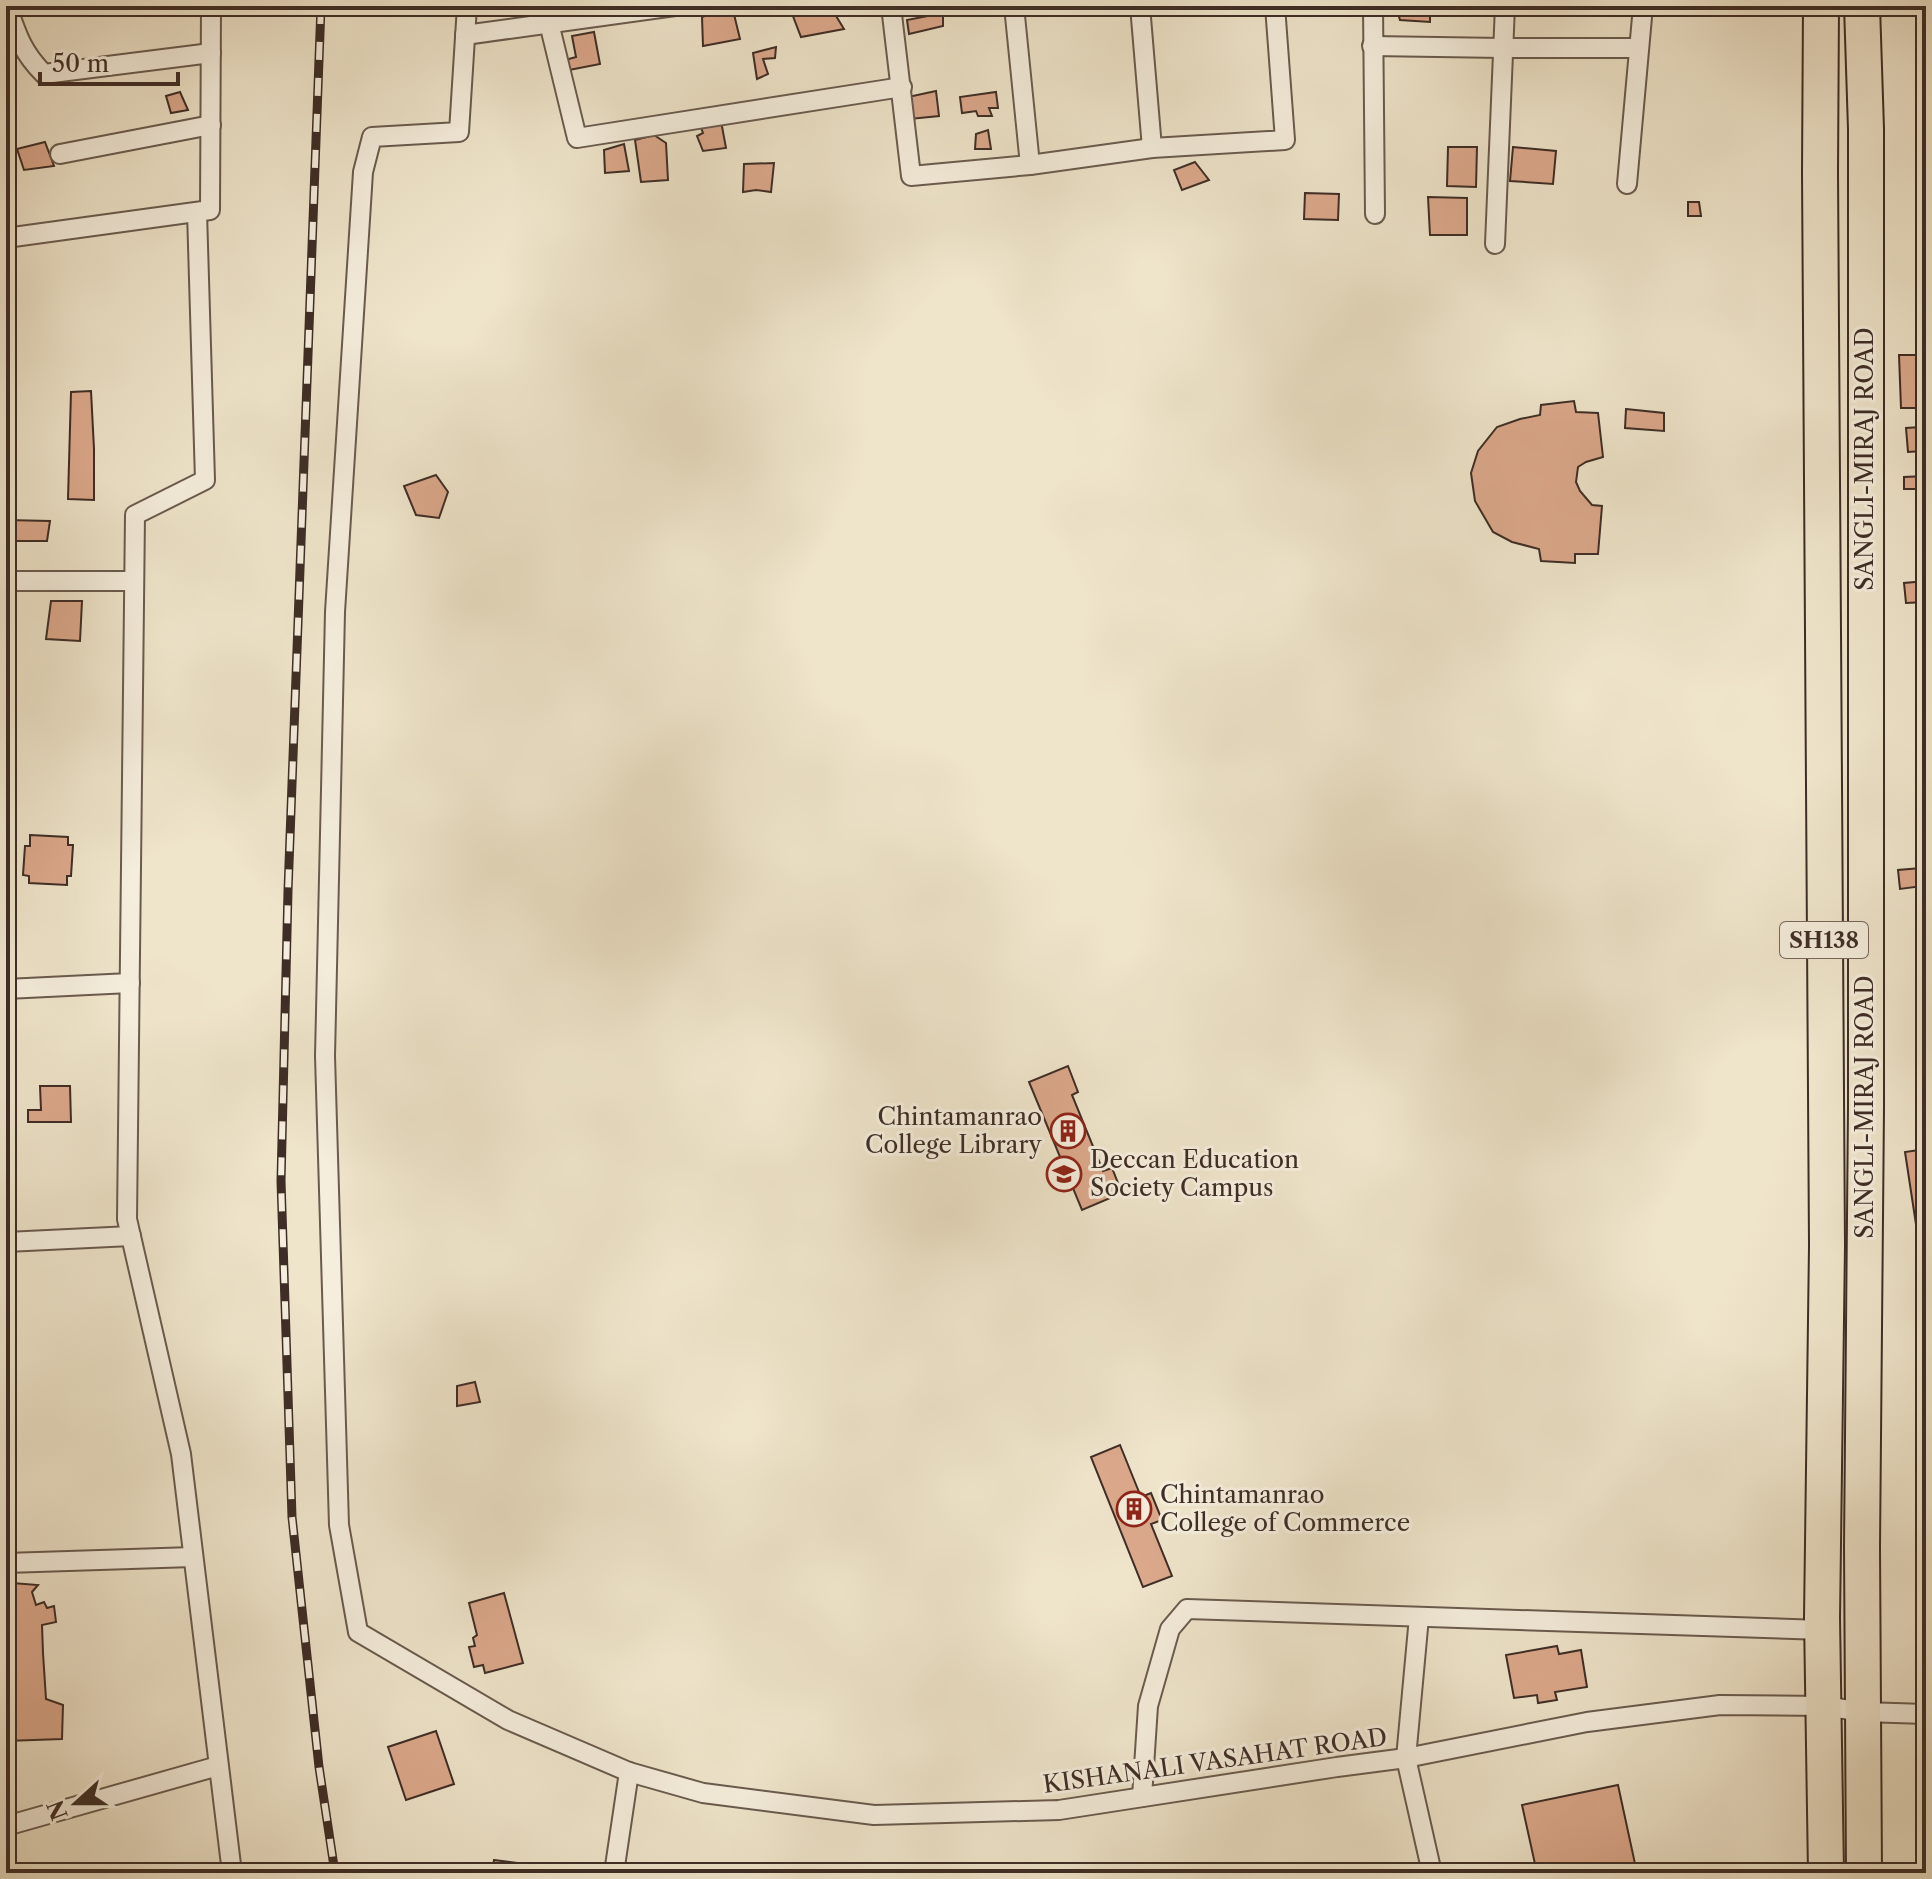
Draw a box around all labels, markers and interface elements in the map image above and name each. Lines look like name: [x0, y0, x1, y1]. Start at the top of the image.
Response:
scale bar: [40, 36, 178, 86]
text: 50 m: [52, 49, 109, 78]
street label: SANGLI-MIRAJ ROAD: [1850, 327, 1879, 591]
road number: SH138: [1780, 922, 1868, 958]
street label: SANGLI-MIRAJ ROAD: [1850, 975, 1879, 1239]
place label: Chintamanrao College Library: [865, 1102, 1043, 1159]
building icon: Chintamanrao College Library: [1049, 1112, 1087, 1150]
place label: Deccan Education Society Campus: [1090, 1145, 1299, 1202]
school or university icon: Deccan Education Society Campus: [1045, 1155, 1083, 1193]
place label: Chintamanrao College of Commerce: [1160, 1480, 1410, 1537]
building icon: Chintamanrao College of Commerce: [1115, 1490, 1153, 1528]
street label: KISHANALI VASAHAT ROAD: [1041, 1722, 1389, 1799]
north arrow: [36, 1763, 116, 1843]
text: N: [42, 1796, 74, 1824]

